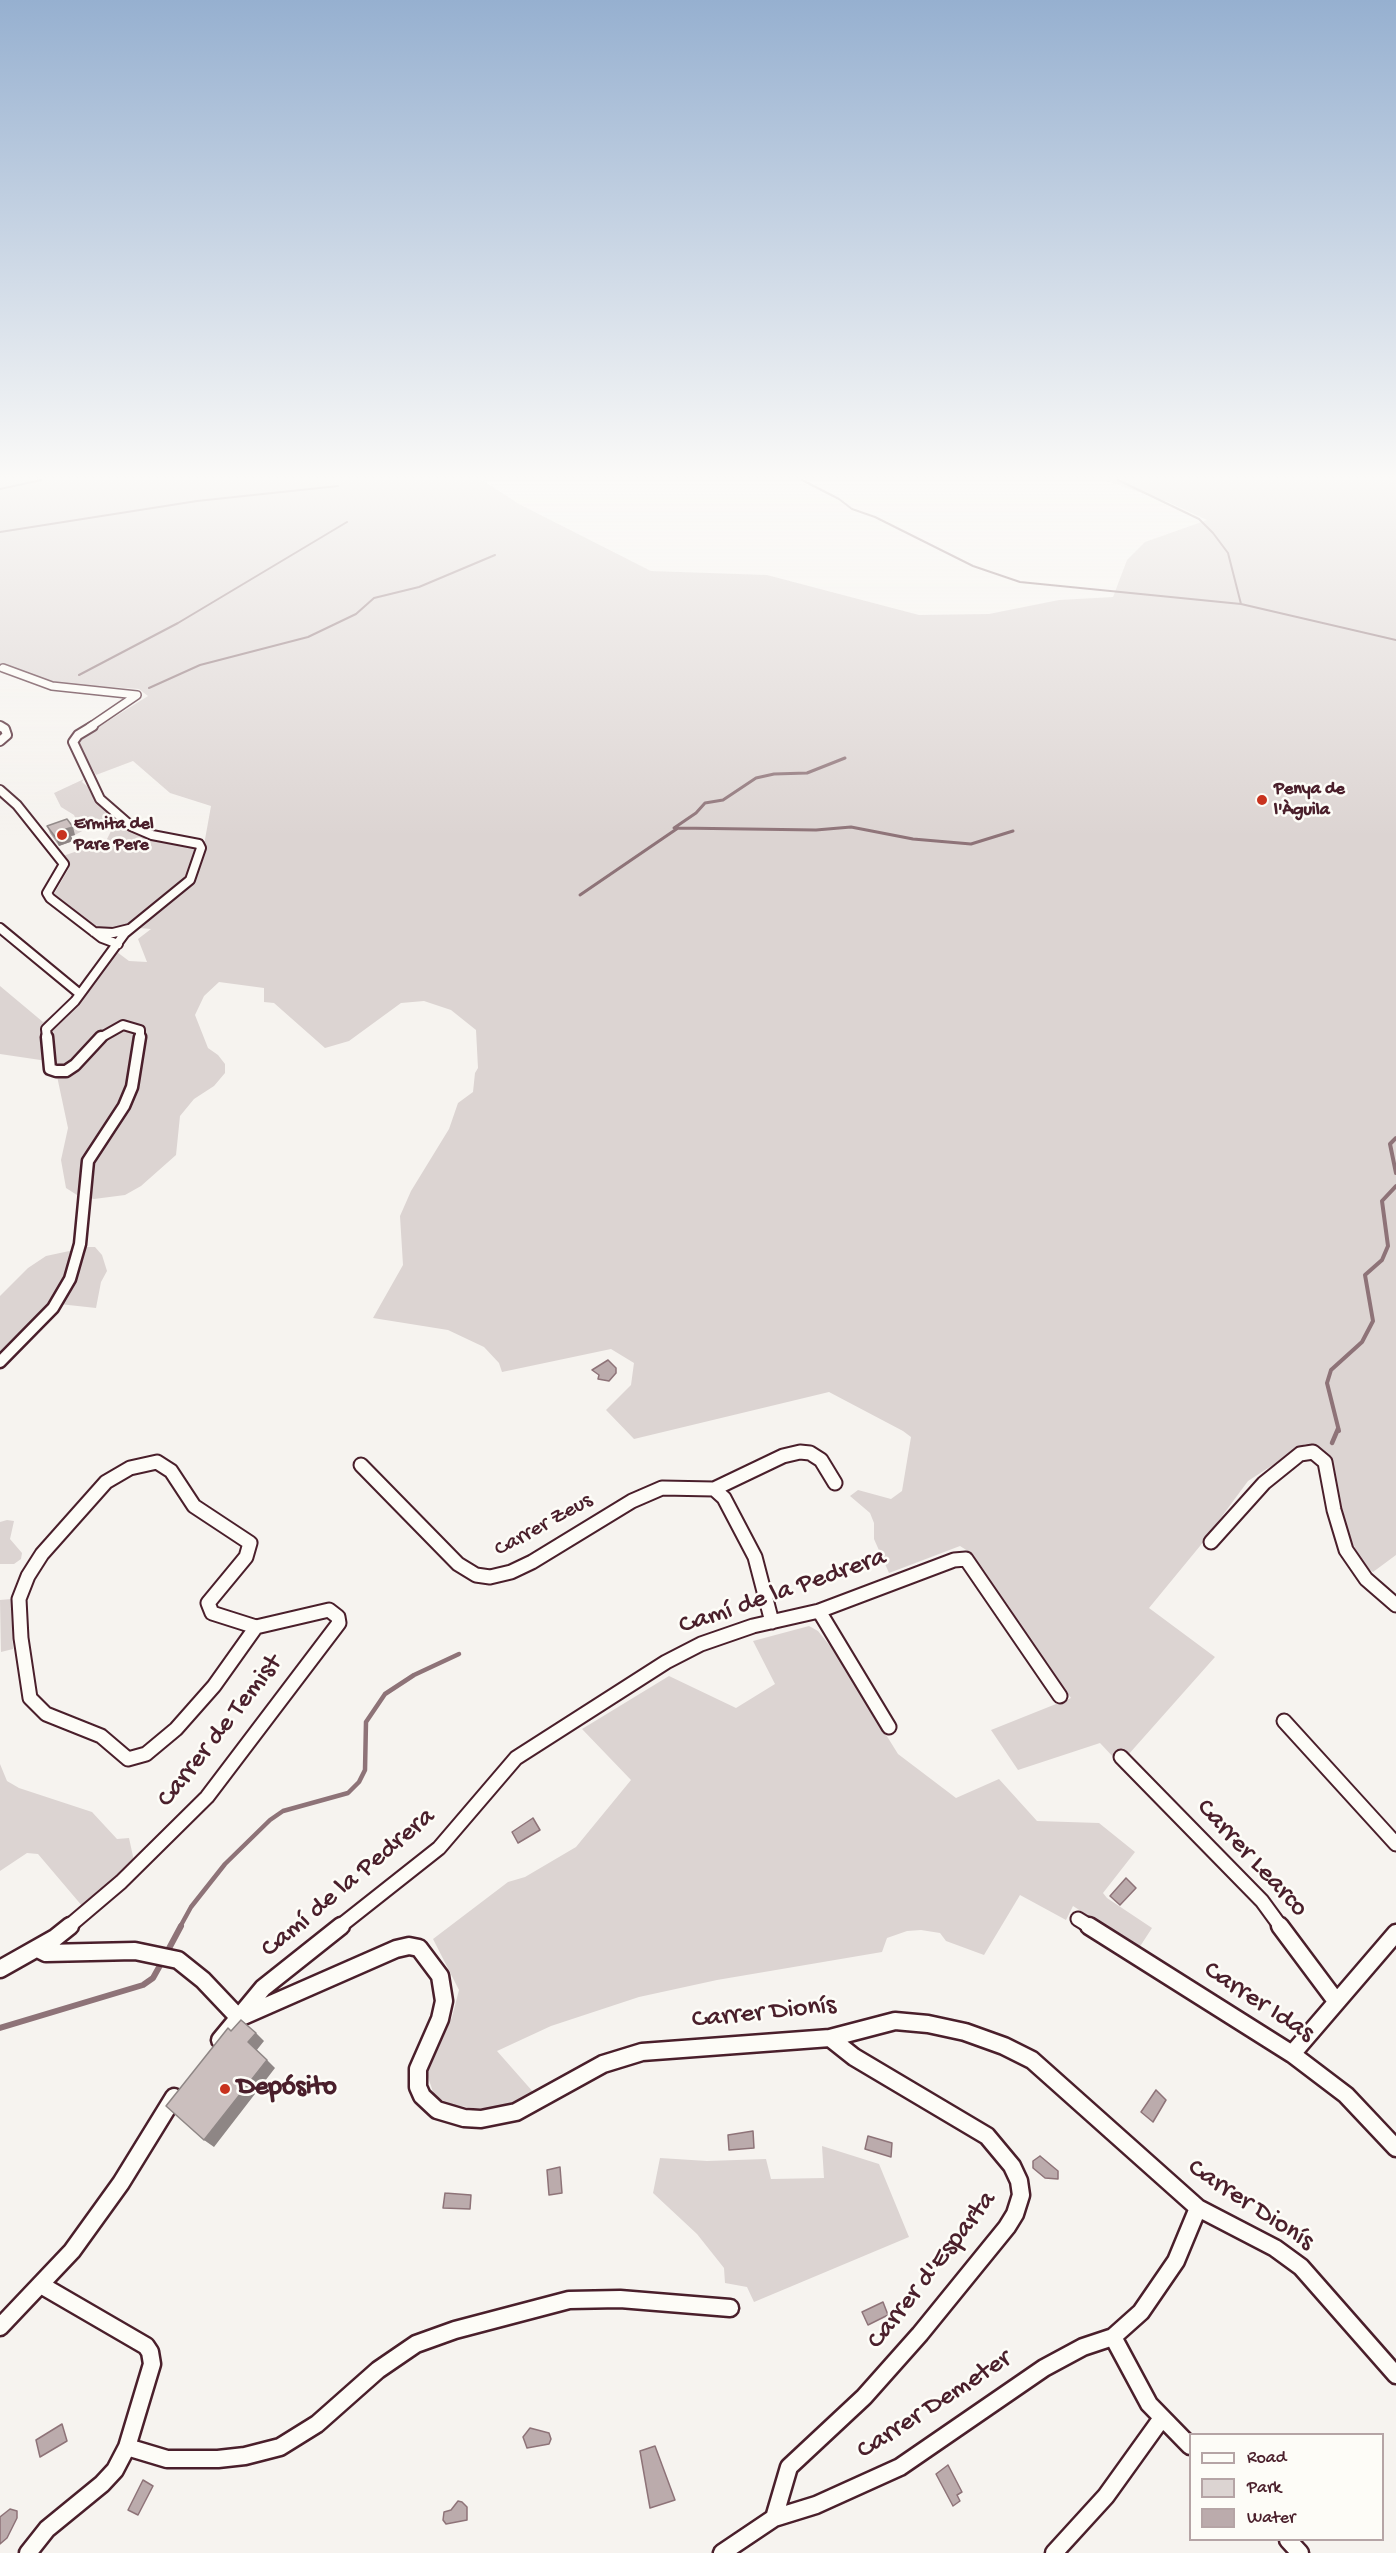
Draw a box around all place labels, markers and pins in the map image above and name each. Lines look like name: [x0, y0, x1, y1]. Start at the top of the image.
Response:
place label: Penya de l'Àguila: [1274, 779, 1345, 822]
marker: Penya de l'Àguila: [1255, 793, 1269, 807]
place label: Ermita del Pare Pere: [74, 814, 154, 856]
marker: Ermita del Pare Pere: [55, 828, 69, 842]
place label: Depósito: [237, 2073, 337, 2105]
marker: Depósito: [218, 2082, 232, 2096]

